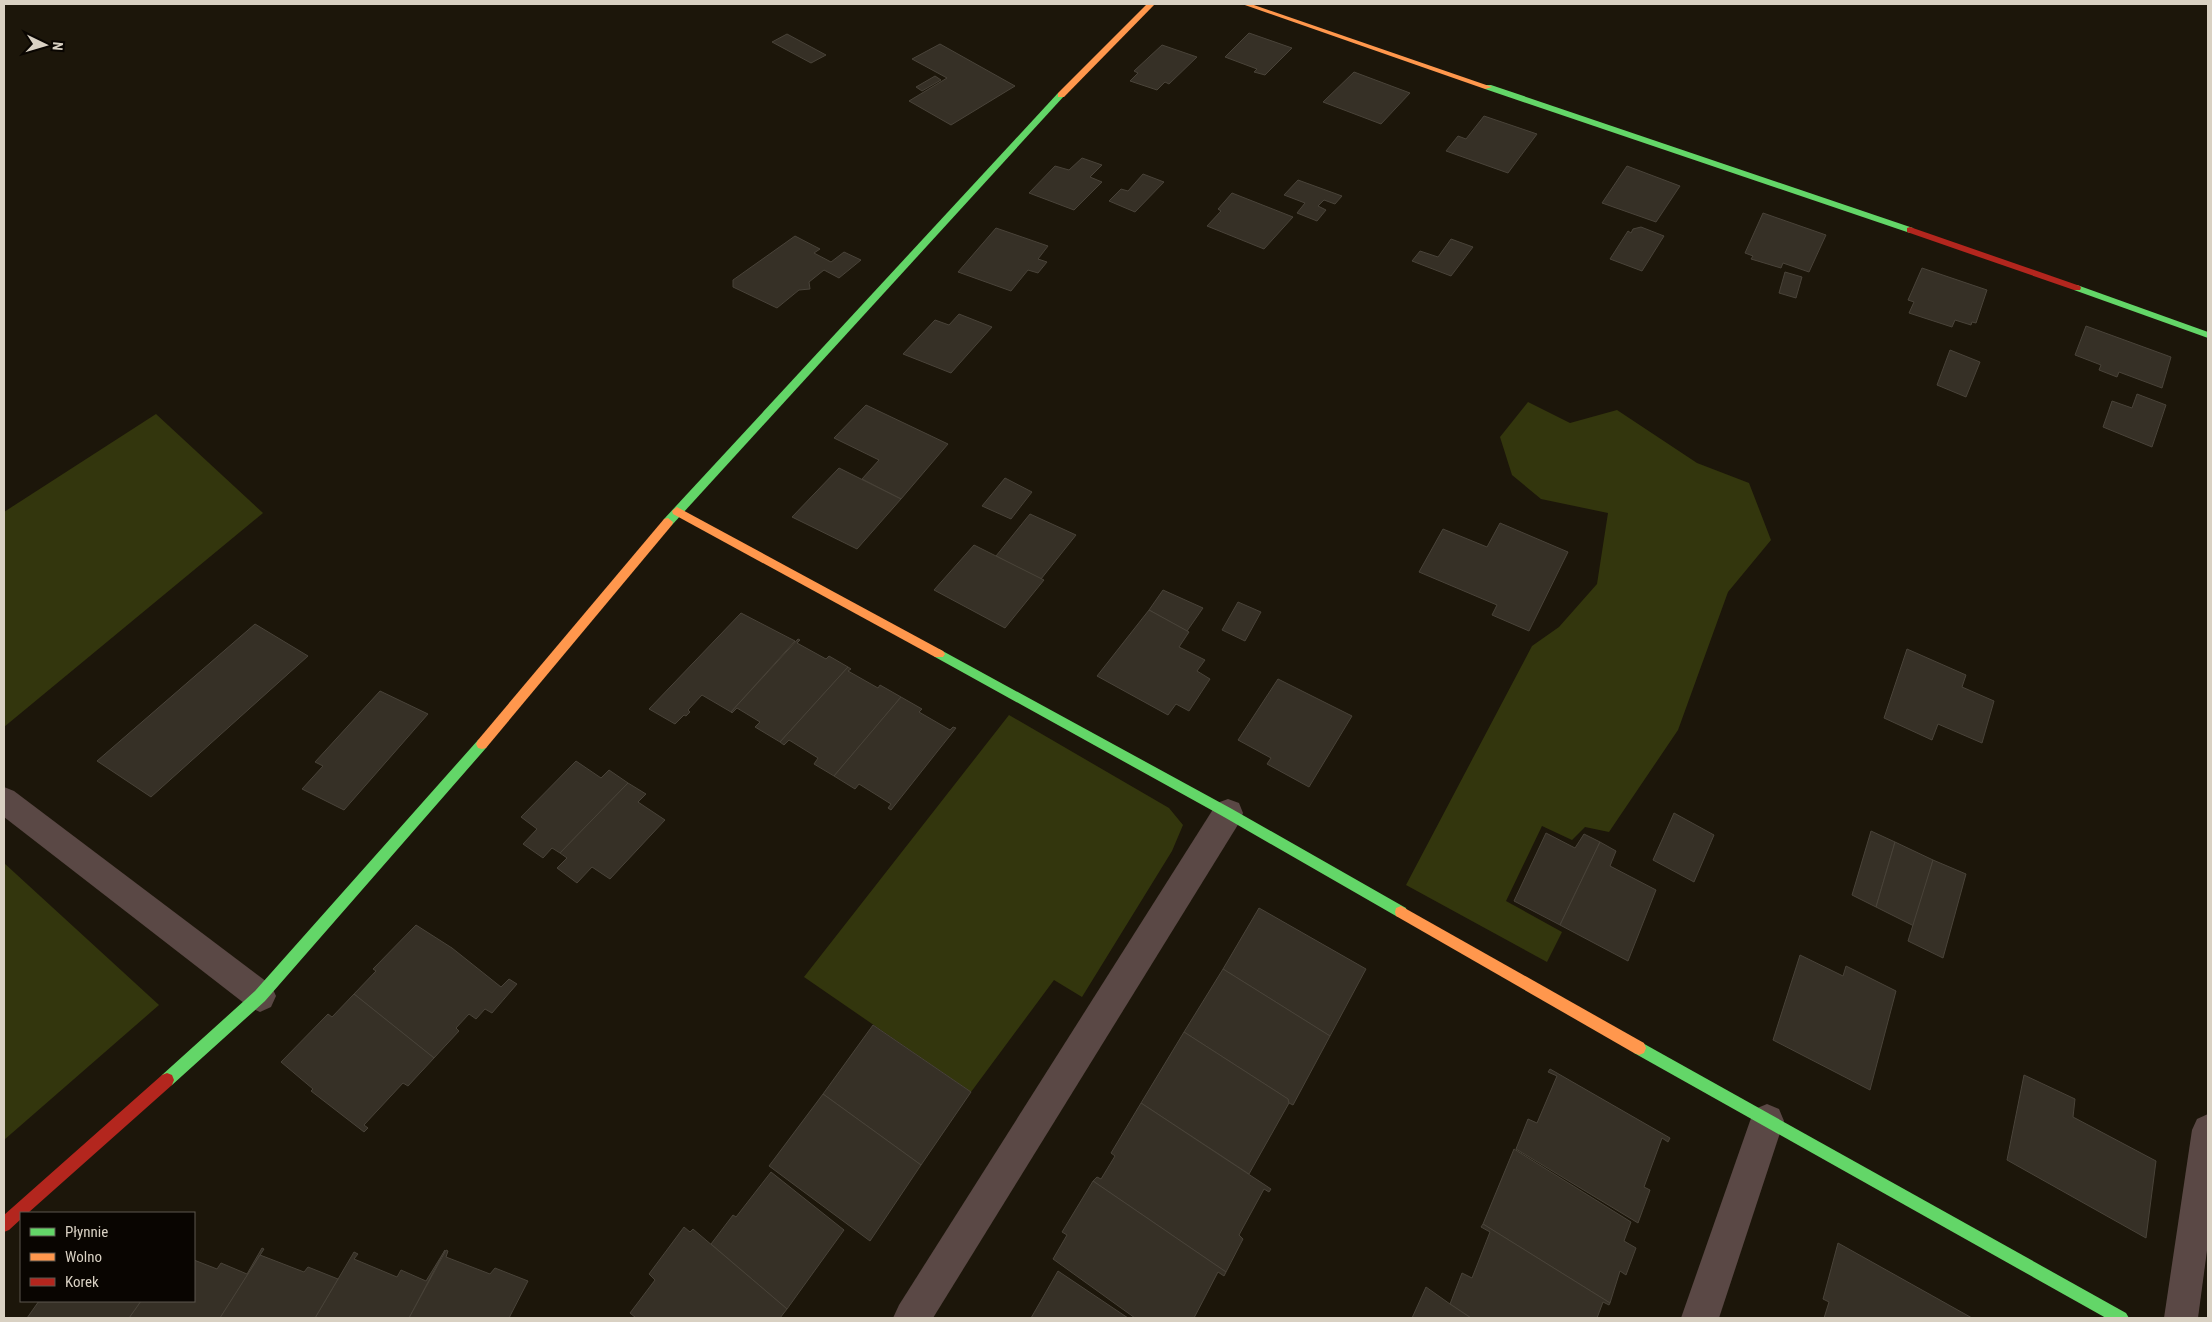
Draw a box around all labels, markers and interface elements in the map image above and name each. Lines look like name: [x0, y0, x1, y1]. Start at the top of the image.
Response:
north arrow: [20, 20, 70, 70]
text: N: [50, 41, 66, 51]
legend: [20, 1212, 195, 1302]
text: Płynnie: [65, 1223, 108, 1241]
text: Wolno: [65, 1248, 102, 1266]
text: Korek: [65, 1273, 99, 1291]

